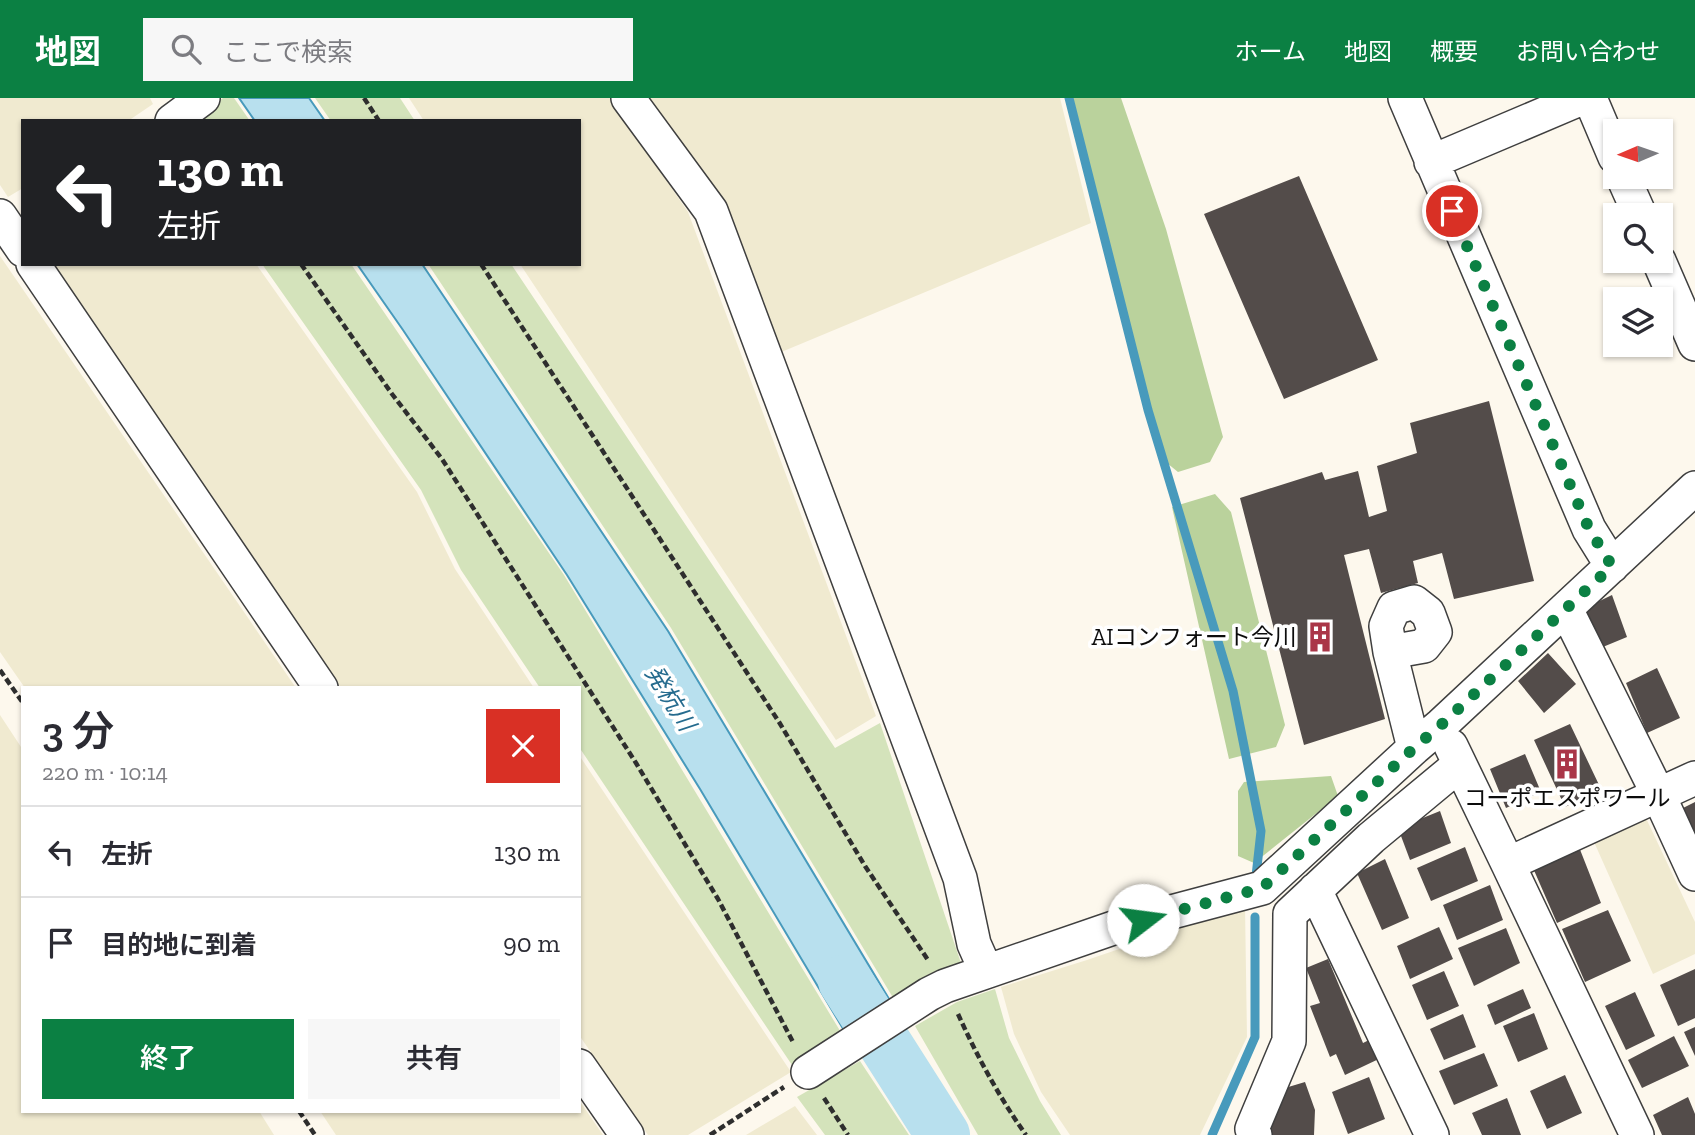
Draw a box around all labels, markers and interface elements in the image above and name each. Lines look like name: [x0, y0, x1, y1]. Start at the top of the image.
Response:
search box: [143, 18, 633, 81]
icon: search: [167, 30, 205, 68]
text: 地図: [35, 32, 101, 71]
text: ここで検索: [223, 36, 353, 68]
text: ホーム: [1235, 37, 1306, 66]
text: 地図: [1344, 37, 1392, 66]
text: 概要: [1430, 37, 1478, 66]
text: お問い合わせ: [1516, 37, 1660, 66]
north arrow: [1603, 119, 1673, 189]
map controls: [1603, 119, 1673, 357]
text: 130 m: [157, 140, 283, 199]
icon: left: [42, 147, 133, 238]
pin: [1422, 181, 1482, 241]
icon: arrive: [1433, 192, 1471, 230]
button: search: [1603, 203, 1673, 273]
text: 左折: [157, 207, 221, 245]
button: layers: [1603, 287, 1673, 357]
building icon: AIコンフォート今川: [1303, 620, 1337, 654]
place label: AIコンフォート今川: [1091, 623, 1297, 651]
water label: 発杭川: [639, 660, 703, 738]
text: 3 分: [42, 706, 114, 757]
button: close: [486, 709, 560, 783]
building icon: コーポエスポワール: [1550, 747, 1584, 781]
text: 220 m · 10:14: [42, 758, 168, 786]
place label: コーポエスポワール: [1464, 784, 1671, 812]
icon: left: [42, 833, 80, 871]
text: 130 m: [494, 836, 560, 868]
text: 左折: [101, 838, 153, 870]
position arrow: [1106, 883, 1180, 957]
icon: arrive: [42, 924, 80, 962]
text: 90 m: [503, 927, 560, 959]
text: 目的地に到着: [101, 929, 257, 961]
button: 終了: [42, 1019, 294, 1099]
button: 共有: [308, 1019, 560, 1099]

